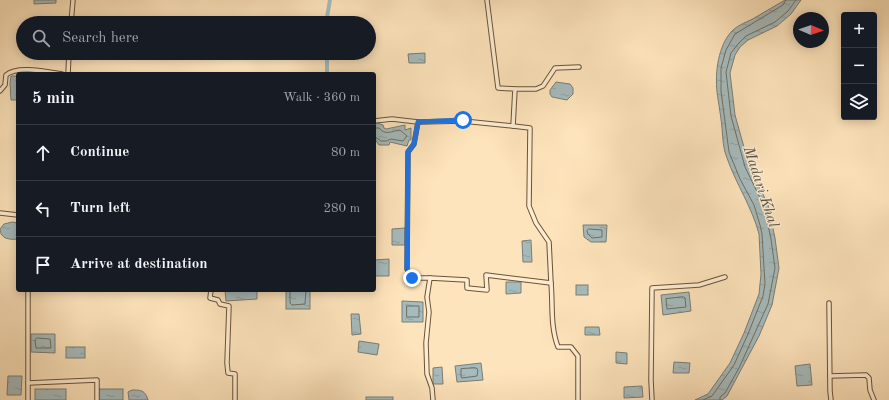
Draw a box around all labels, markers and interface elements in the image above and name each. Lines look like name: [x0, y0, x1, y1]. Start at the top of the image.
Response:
north arrow: [793, 12, 829, 48]
map controls: [841, 12, 877, 120]
button: +: [841, 12, 877, 48]
search box: [16, 16, 376, 60]
icon: search: [30, 27, 52, 49]
text: Search here: [62, 31, 139, 46]
button: −: [841, 48, 877, 84]
button: layers: [841, 84, 877, 120]
text: 5 min: [32, 90, 75, 107]
text: Walk · 360 m: [283, 91, 360, 104]
route start: [454, 111, 472, 129]
icon: ahead: [32, 142, 54, 164]
water label: Madari Khal: [739, 144, 780, 230]
text: Continue: [70, 145, 129, 160]
text: 80 m: [331, 146, 360, 159]
icon: left: [32, 198, 54, 220]
text: Turn left: [70, 201, 130, 216]
text: 280 m: [323, 202, 360, 215]
icon: arrive: [32, 254, 54, 276]
text: Arrive at destination: [70, 257, 208, 272]
route end: [403, 269, 421, 287]

